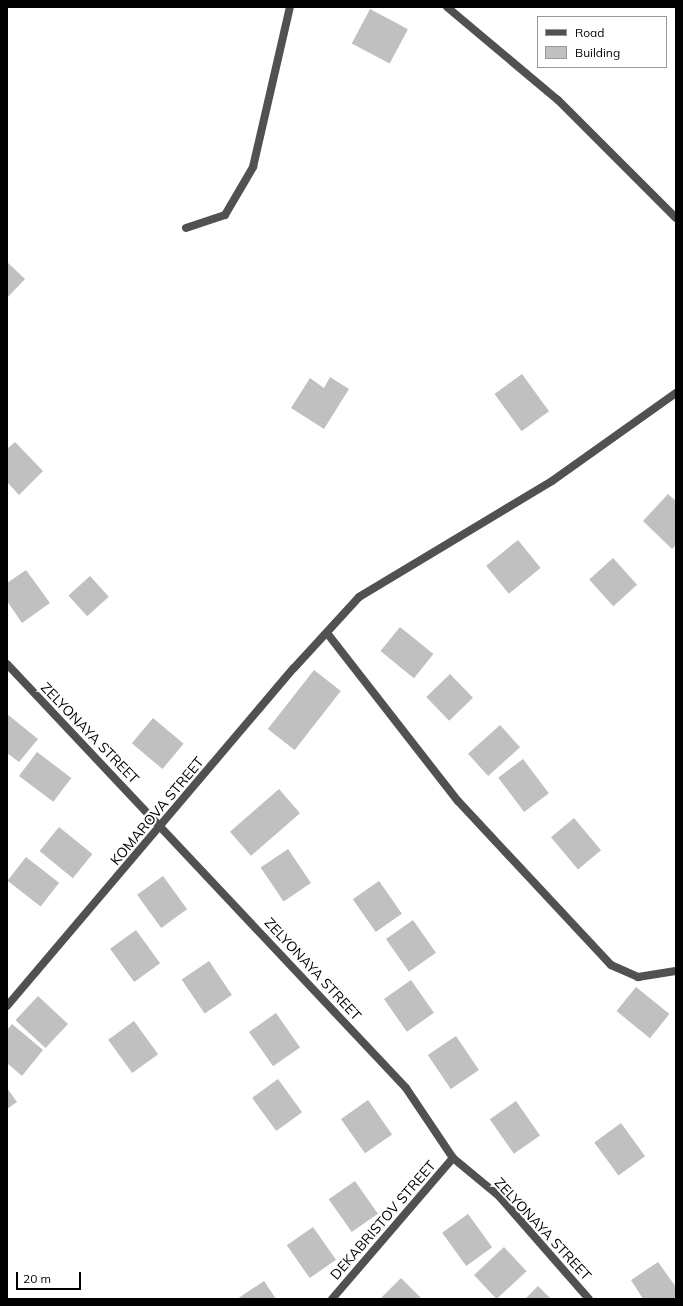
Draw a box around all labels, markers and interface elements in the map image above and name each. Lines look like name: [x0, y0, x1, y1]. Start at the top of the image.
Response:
legend: [537, 16, 667, 68]
text: Road: [575, 25, 604, 40]
text: Building: [575, 45, 620, 60]
street label: ZELYONAYA STREET: [37, 679, 143, 787]
street label: KOMAROVA STREET: [107, 753, 207, 869]
street label: ZELYONAYA STREET: [261, 914, 365, 1024]
street label: DEKABRISTOV STREET: [327, 1157, 439, 1283]
street label: ZELYONAYA STREET: [491, 1174, 595, 1284]
scale bar: [18, 1264, 83, 1290]
text: 20 m: [23, 1271, 51, 1286]

